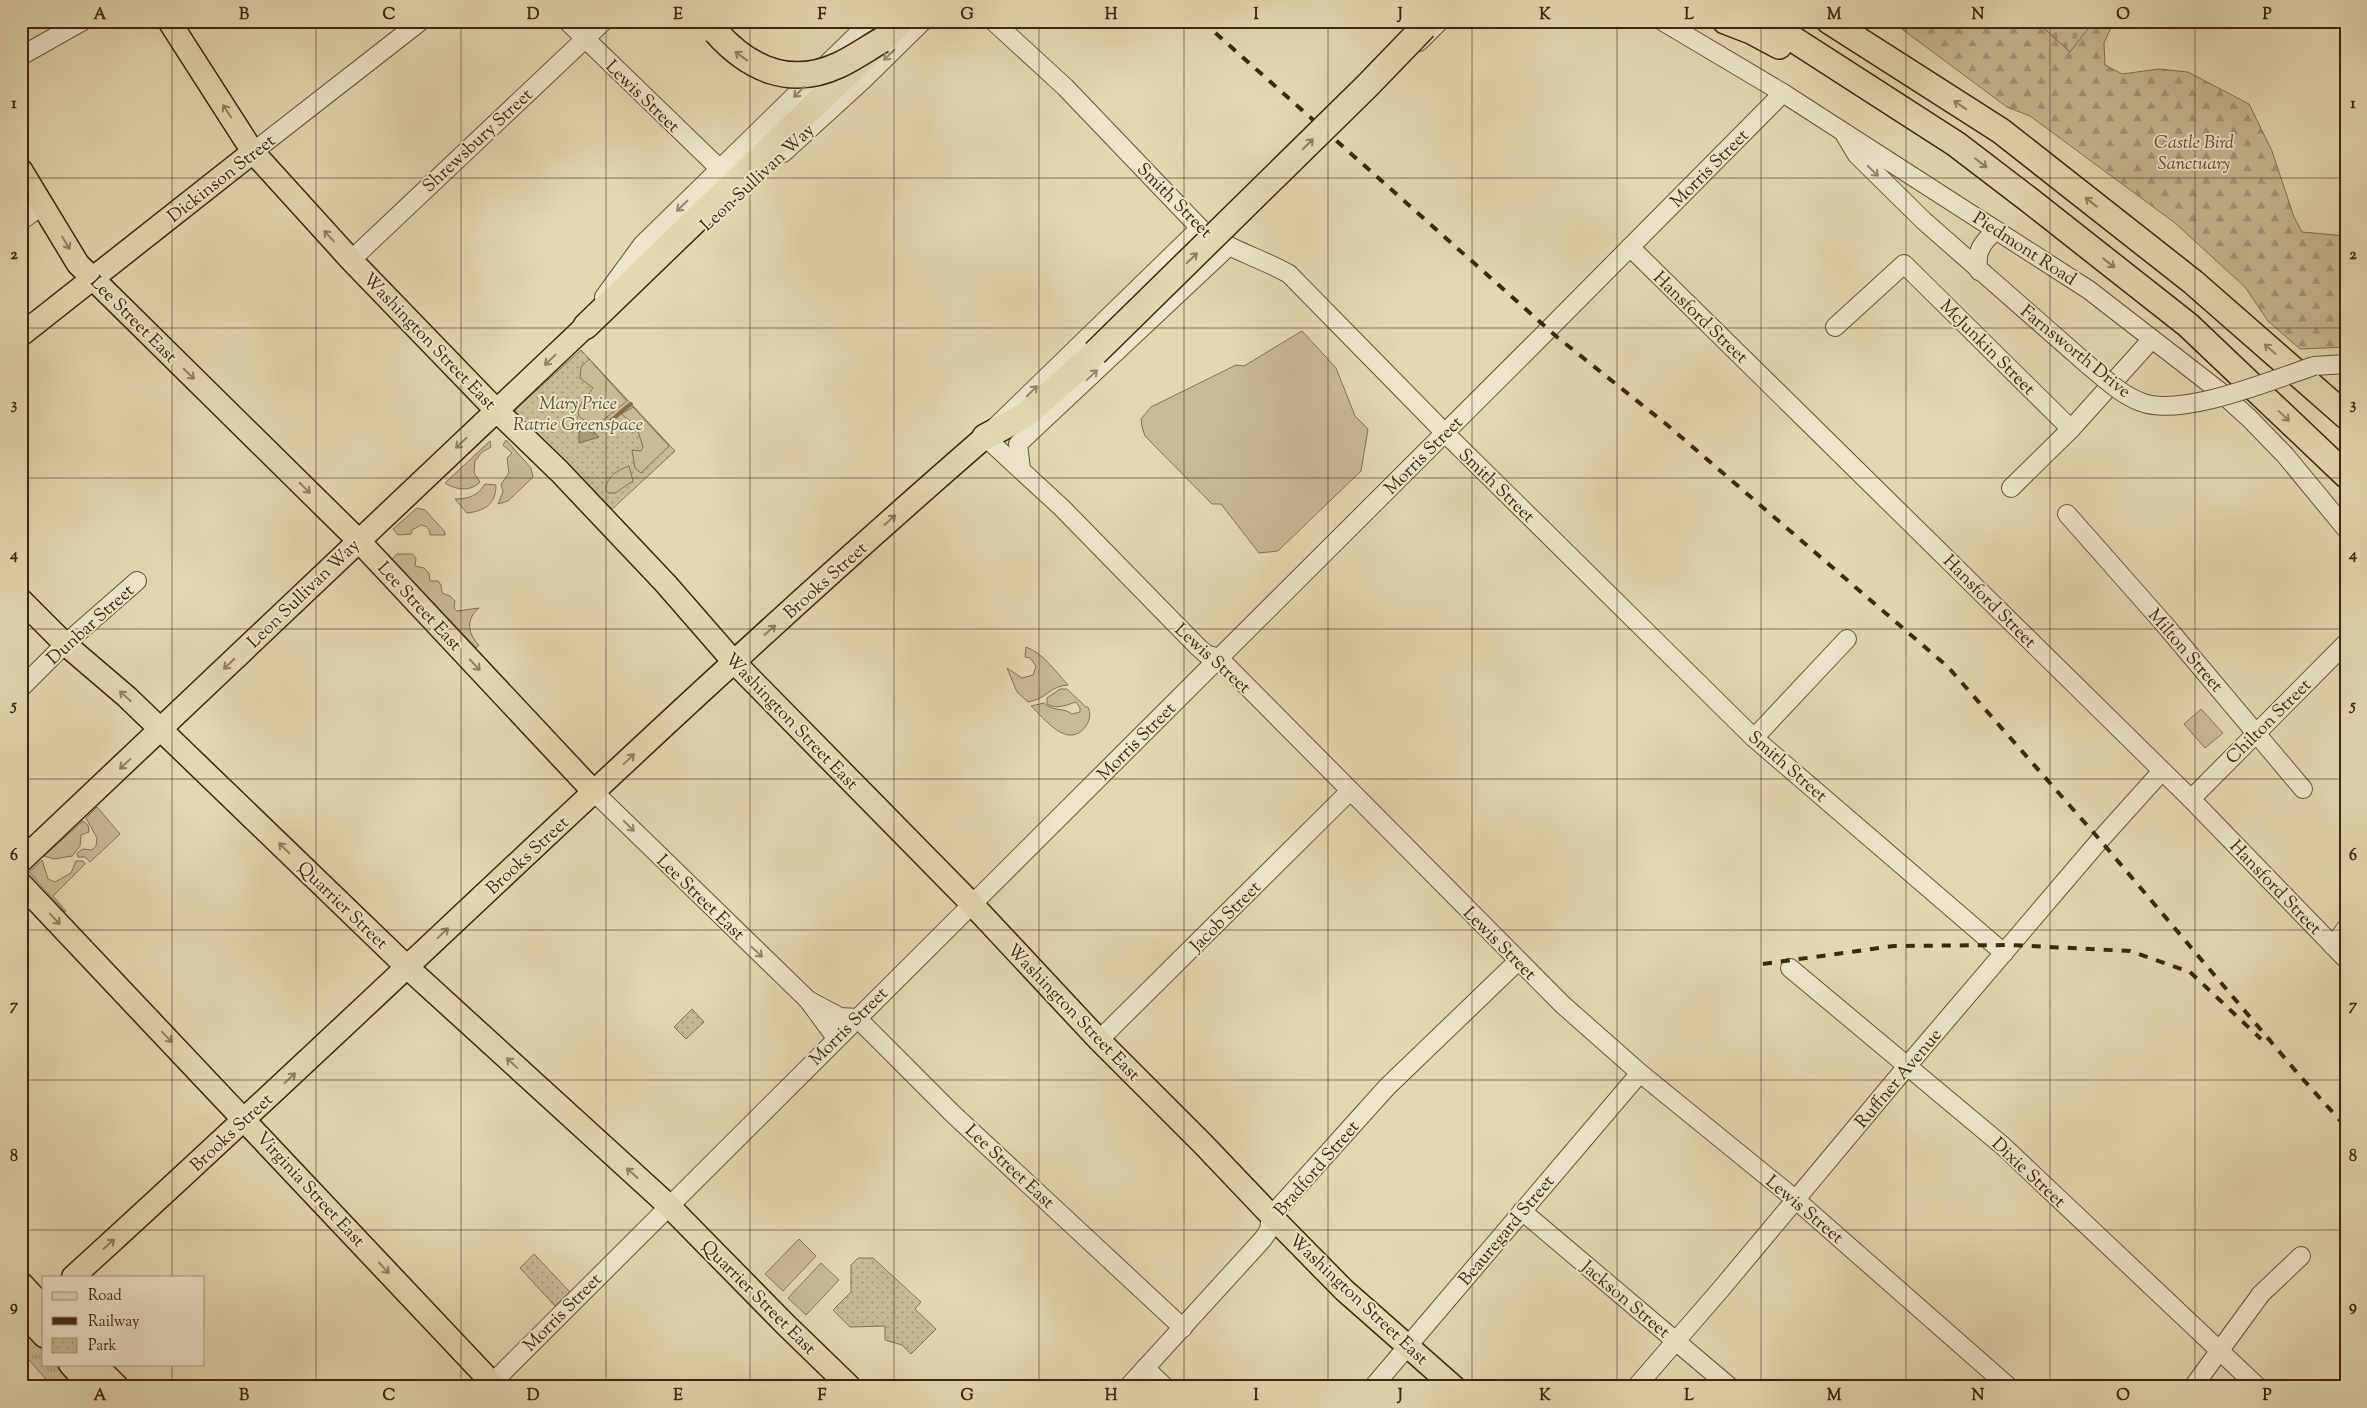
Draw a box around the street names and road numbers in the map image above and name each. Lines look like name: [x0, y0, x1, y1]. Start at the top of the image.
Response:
street label: Lewis Street: [598, 55, 685, 140]
street label: Shrewsbury Street: [417, 83, 539, 200]
street label: Leon Sullivan Way: [695, 119, 821, 238]
street label: Morris Street: [1665, 124, 1756, 215]
street label: Dickinson Street: [163, 129, 282, 230]
street label: Smith Street: [1130, 158, 1217, 245]
street label: Piedmont Road: [1967, 206, 2081, 293]
street label: Hansford Street: [1646, 266, 1753, 371]
street label: Washington Street East: [356, 268, 501, 417]
street label: Lee Street East: [83, 271, 182, 370]
street label: McJunkin Street: [1933, 295, 2040, 402]
street label: Farnsworth Drive: [2014, 300, 2136, 405]
street label: Morris Street: [1379, 411, 1470, 502]
street label: Smith Street: [1451, 443, 1540, 530]
street label: Leon Sullivan Way: [242, 534, 367, 655]
street label: Brooks Street: [779, 537, 874, 626]
street label: Hansford Street: [1936, 550, 2041, 655]
street label: Lee Street East: [370, 557, 467, 658]
street label: Dunbar Street: [42, 579, 141, 672]
street label: Milton Street: [2141, 604, 2228, 699]
street label: Lewis Street: [1168, 618, 1256, 701]
street label: Washington Street East: [718, 648, 863, 797]
street label: Chilton Street: [2221, 674, 2318, 771]
street label: Morris Street: [1092, 697, 1183, 788]
street label: Smith Street: [1741, 726, 1832, 809]
street label: Brooks Street: [481, 811, 576, 902]
street label: Hansford Street: [2222, 835, 2327, 942]
street label: Lee Street East: [650, 849, 750, 947]
street label: Quarrier Street: [290, 856, 393, 957]
street label: Jacob Street: [1184, 876, 1268, 960]
street label: Lewis Street: [1456, 902, 1541, 987]
street label: Washington Street East: [1000, 939, 1145, 1088]
street label: Morris Street: [804, 982, 895, 1073]
street label: Ruffner Avenue: [1850, 1024, 1949, 1135]
street label: Brooks Street: [185, 1088, 280, 1179]
street label: Bradford Street: [1269, 1116, 1366, 1223]
street label: Lee Street East: [958, 1119, 1059, 1216]
street label: Virginia Street East: [249, 1127, 370, 1254]
street label: Dixie Street: [1985, 1132, 2070, 1215]
street label: Beauregard Street: [1453, 1170, 1562, 1292]
street label: Lewis Street: [1759, 1170, 1848, 1251]
street label: Washington Street East: [1282, 1229, 1433, 1372]
street label: Quarrier Street East: [694, 1235, 821, 1362]
street label: Jackson Street: [1574, 1255, 1675, 1346]
street label: Morris Street: [518, 1268, 609, 1359]

